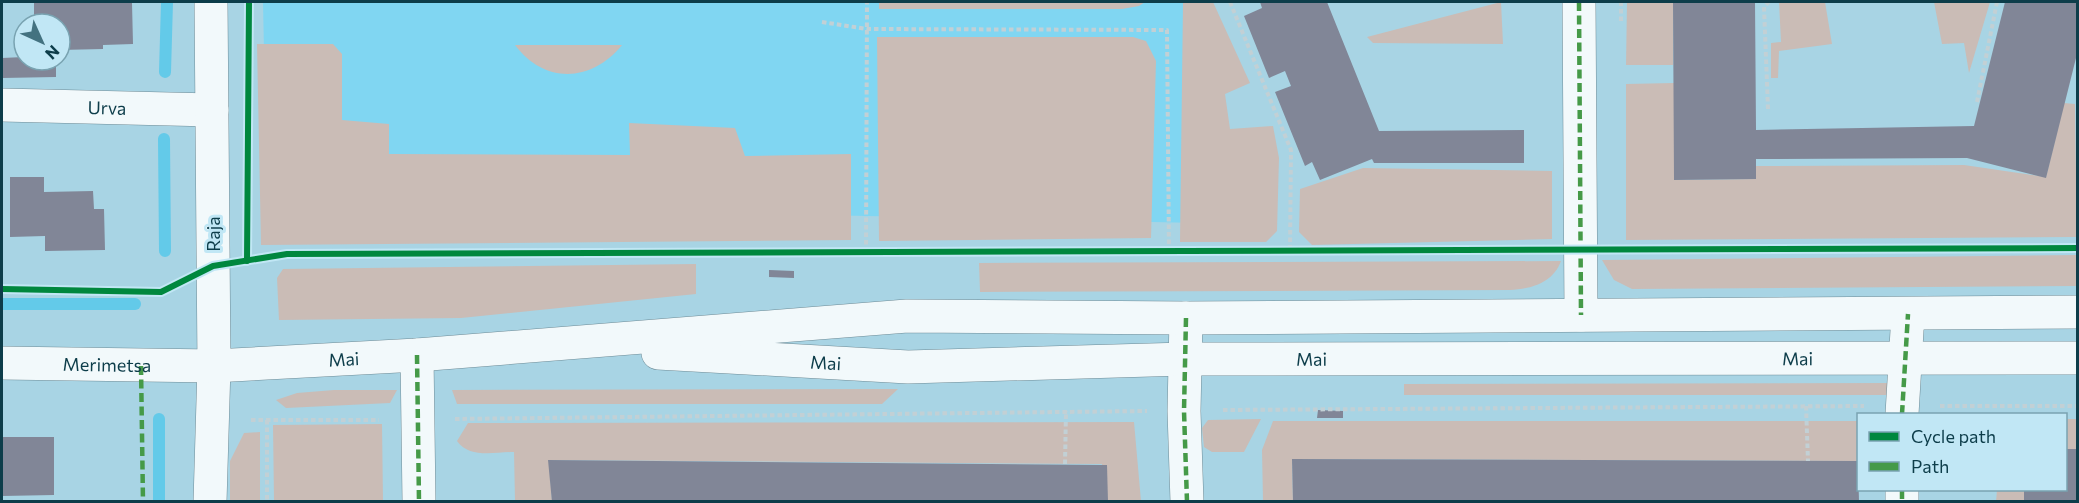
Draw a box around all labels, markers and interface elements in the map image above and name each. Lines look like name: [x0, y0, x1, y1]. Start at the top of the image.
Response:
north arrow: [12, 12, 72, 72]
text: N: [42, 42, 64, 64]
street label: Urva: [87, 96, 127, 119]
street label: Raja: [202, 216, 224, 252]
street label: Mai: [328, 347, 360, 371]
street label: Mai: [1782, 347, 1813, 369]
street label: Mai: [1296, 348, 1327, 370]
street label: Mai: [810, 351, 842, 374]
street label: Merimetsa: [63, 353, 151, 376]
legend: [1857, 413, 2067, 491]
text: Cycle path: [1911, 425, 1996, 447]
text: Path: [1911, 455, 1949, 477]

